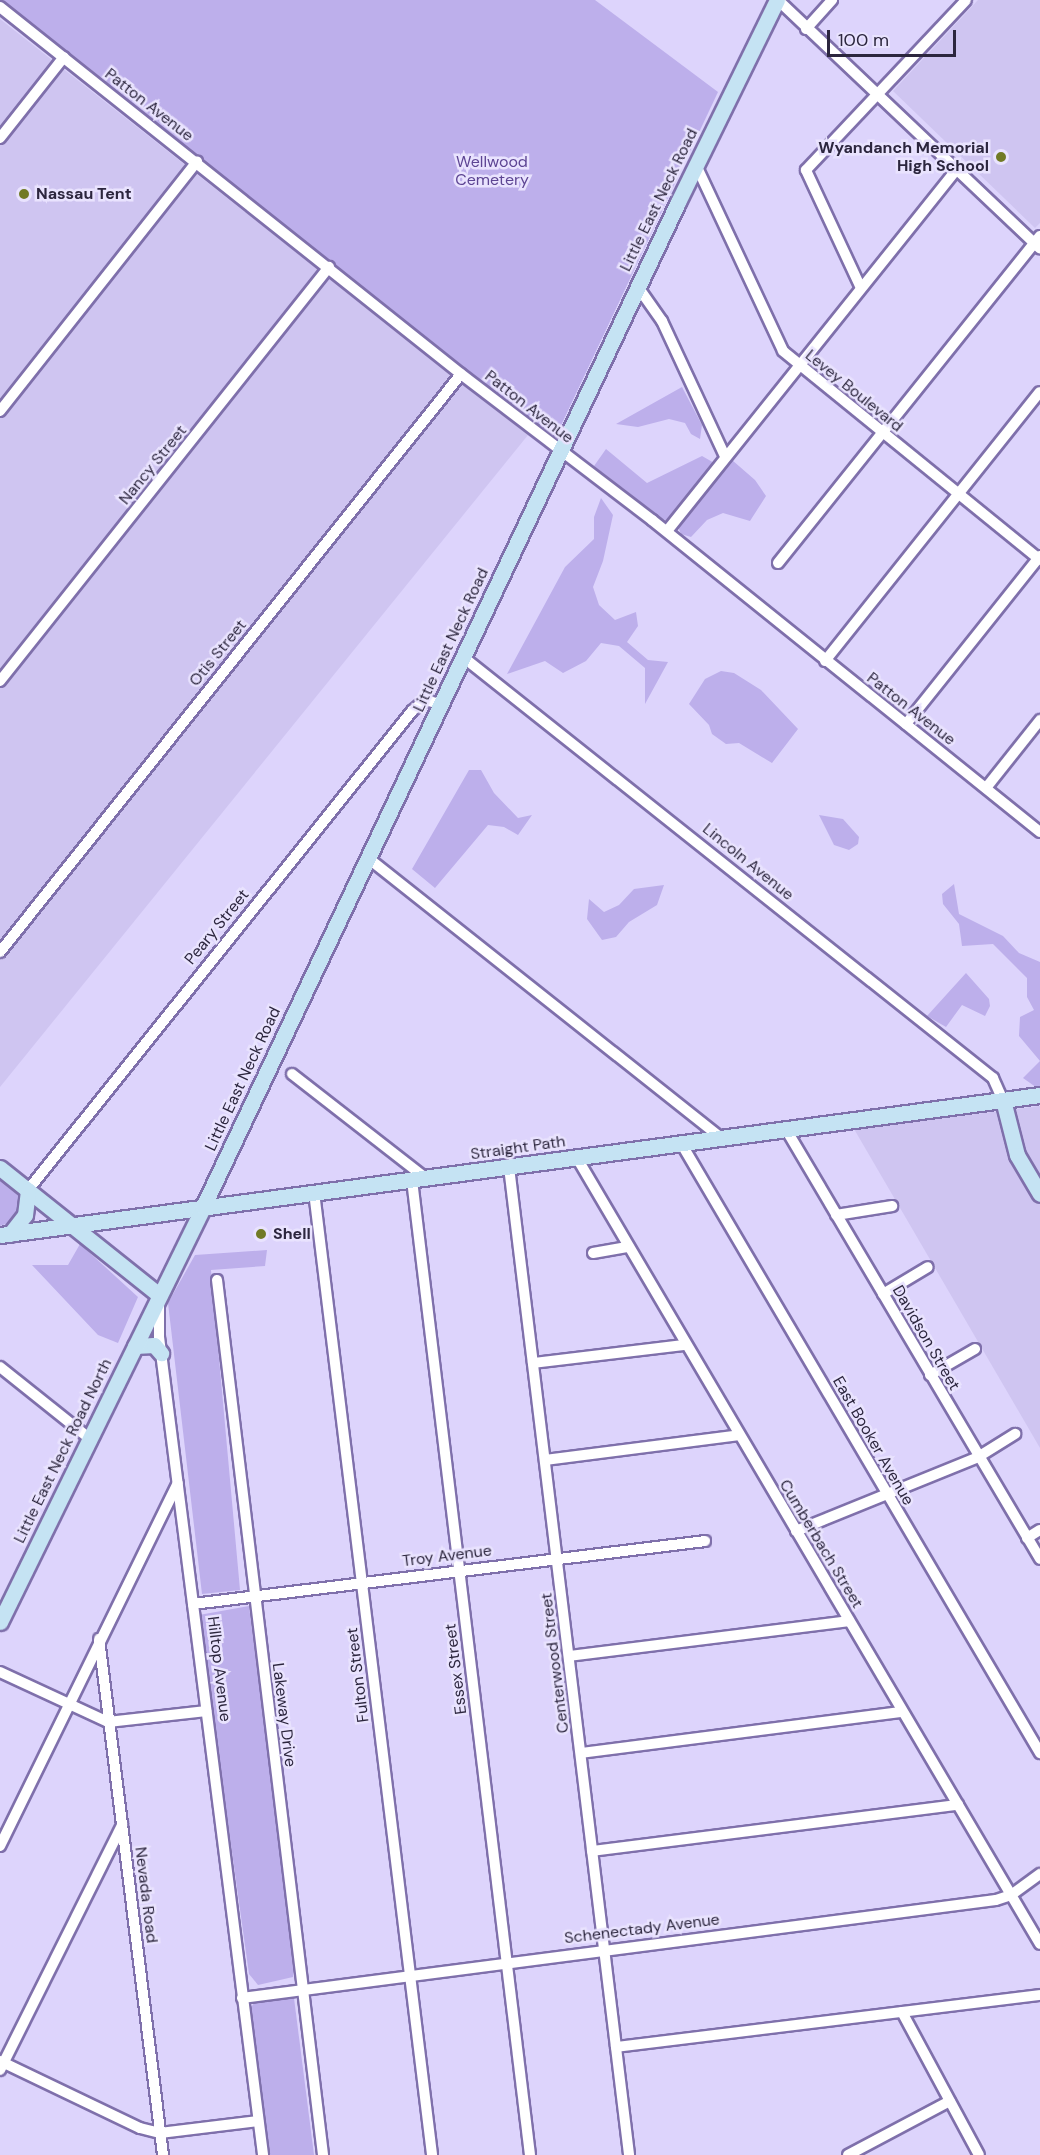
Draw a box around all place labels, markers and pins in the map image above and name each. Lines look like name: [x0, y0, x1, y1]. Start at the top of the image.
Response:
place label: Wyandanch Memorial High School: [818, 138, 989, 176]
marker: Wyandanch Memorial High School: [994, 150, 1008, 164]
place label: Nassau Tent: [36, 184, 132, 204]
marker: Nassau Tent: [17, 187, 31, 201]
place label: Shell: [273, 1224, 311, 1244]
marker: Shell: [254, 1227, 268, 1241]

